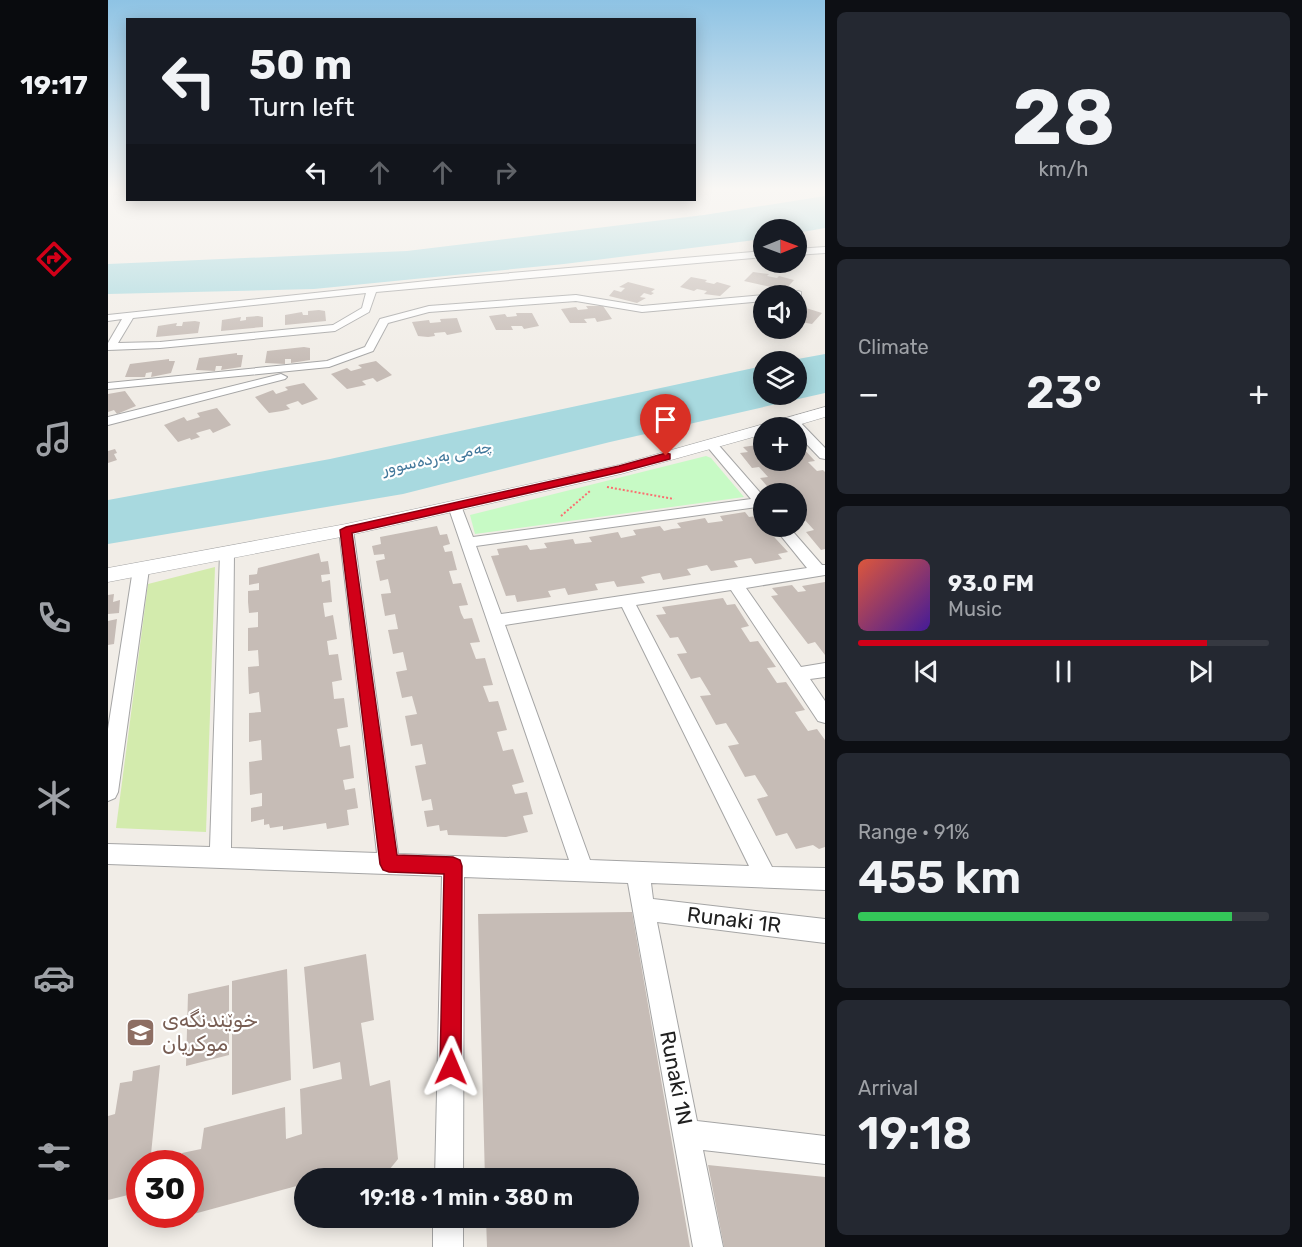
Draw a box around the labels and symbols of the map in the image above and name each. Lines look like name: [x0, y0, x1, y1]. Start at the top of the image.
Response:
north arrow: [753, 219, 807, 273]
pin: [640, 394, 691, 456]
water label: چەمی بەردەسوور: [380, 437, 494, 480]
street label: Runaki 1R: [686, 901, 782, 938]
place label: خوێندنگەی موکریان: [162, 1007, 258, 1056]
school or university icon: خوێندنگەی موکریان: [125, 1016, 157, 1048]
street label: Runaki 1N: [655, 1029, 698, 1127]
position arrow: [419, 1035, 483, 1099]
speed limit sign: 30: [126, 1150, 204, 1228]

